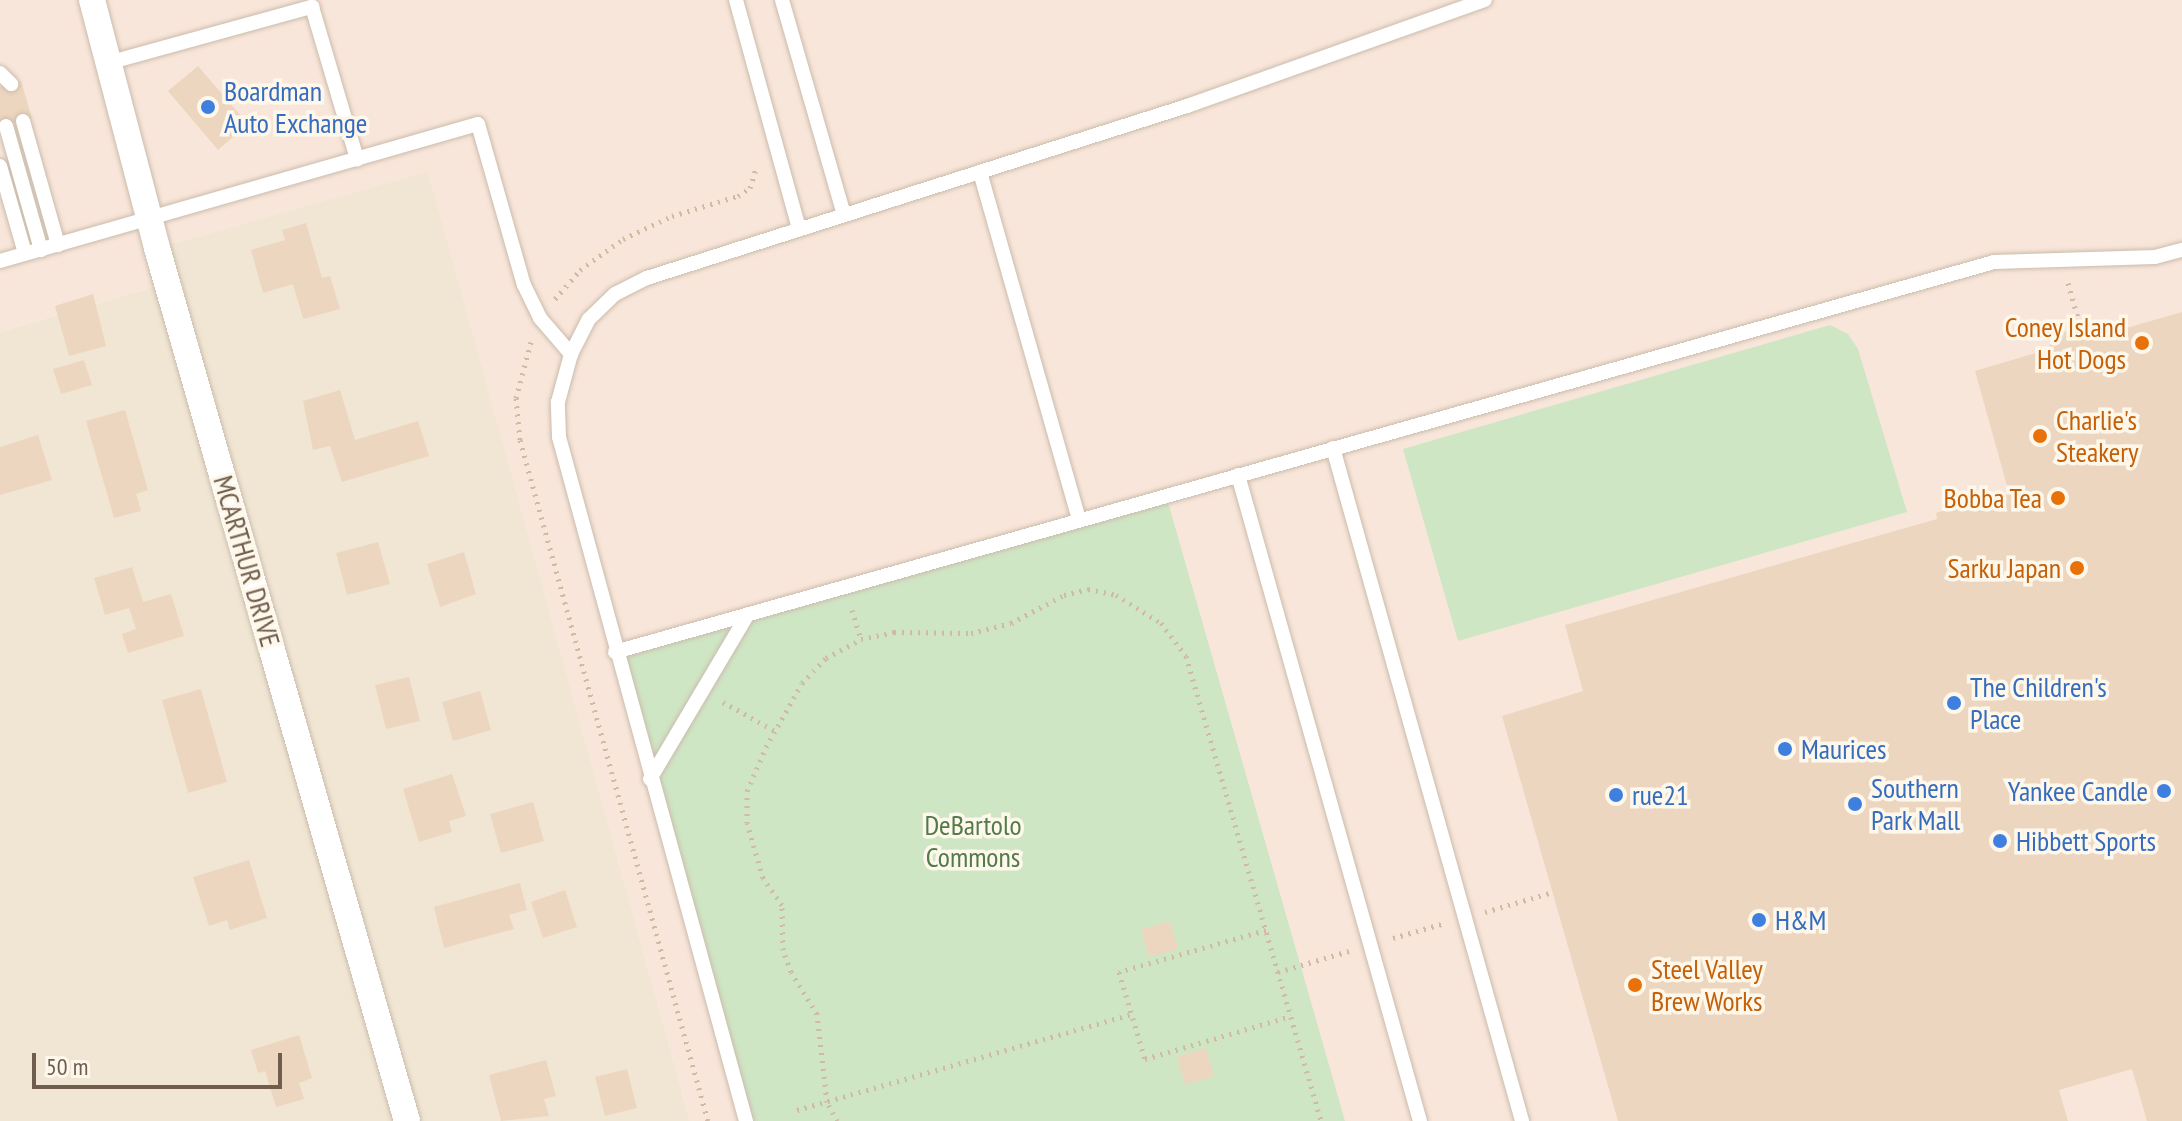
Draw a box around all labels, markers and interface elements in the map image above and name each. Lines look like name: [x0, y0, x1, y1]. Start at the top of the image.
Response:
place label: Boardman Auto Exchange: [224, 74, 367, 140]
marker: Boardman Auto Exchange: [199, 98, 217, 116]
place label: Coney Island Hot Dogs: [2004, 310, 2126, 376]
marker: Coney Island Hot Dogs: [2133, 334, 2151, 352]
place label: Charlie's Steakery: [2056, 403, 2139, 469]
marker: Charlie's Steakery: [2031, 427, 2049, 445]
street label: MCARTHUR DRIVE: [207, 472, 287, 650]
place label: Bobba Tea: [1943, 481, 2042, 515]
marker: Bobba Tea: [2049, 489, 2067, 507]
place label: Sarku Japan: [1948, 551, 2061, 585]
marker: Sarku Japan: [2068, 559, 2086, 577]
place label: The Children's Place: [1970, 670, 2107, 736]
marker: The Children's Place: [1945, 694, 1963, 712]
place label: Maurices: [1801, 732, 1886, 766]
marker: Maurices: [1776, 740, 1794, 758]
place label: Southern Park Mall: [1871, 771, 1961, 837]
place label: Yankee Candle: [2008, 774, 2148, 808]
place label: rue21: [1632, 778, 1689, 812]
marker: Yankee Candle: [2155, 782, 2173, 800]
marker: rue21: [1607, 786, 1625, 804]
marker: Southern Park Mall: [1846, 795, 1864, 813]
park label: DeBartolo Commons: [924, 808, 1022, 874]
place label: Hibbett Sports: [2016, 824, 2156, 858]
marker: Hibbett Sports: [1991, 832, 2009, 850]
place label: H&M: [1775, 903, 1826, 937]
marker: H&M: [1750, 911, 1768, 929]
place label: Steel Valley Brew Works: [1651, 952, 1764, 1018]
marker: Steel Valley Brew Works: [1626, 976, 1644, 994]
scale bar: [36, 1037, 286, 1087]
text: 50 m: [46, 1051, 88, 1082]

